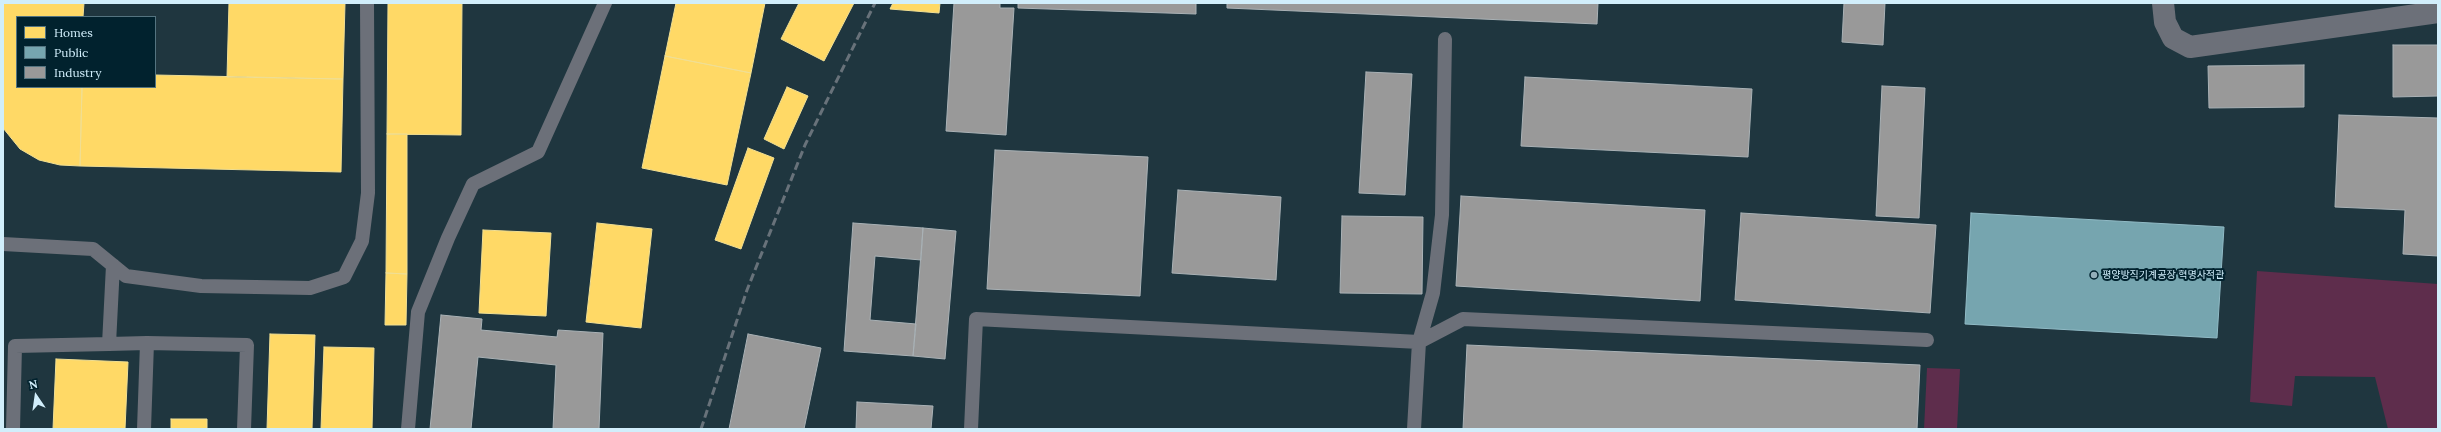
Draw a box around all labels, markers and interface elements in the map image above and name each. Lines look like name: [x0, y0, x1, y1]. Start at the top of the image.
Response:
legend: [16, 16, 156, 88]
text: Homes: [54, 25, 93, 40]
text: Public: [54, 45, 88, 60]
text: Industry: [54, 65, 101, 80]
place label: 평양방직기계공장 혁명사적관: [2102, 269, 2224, 281]
marker: 평양방직기계공장 혁명사적관: [2089, 270, 2099, 280]
north arrow: [16, 376, 56, 416]
text: N: [28, 377, 39, 392]

